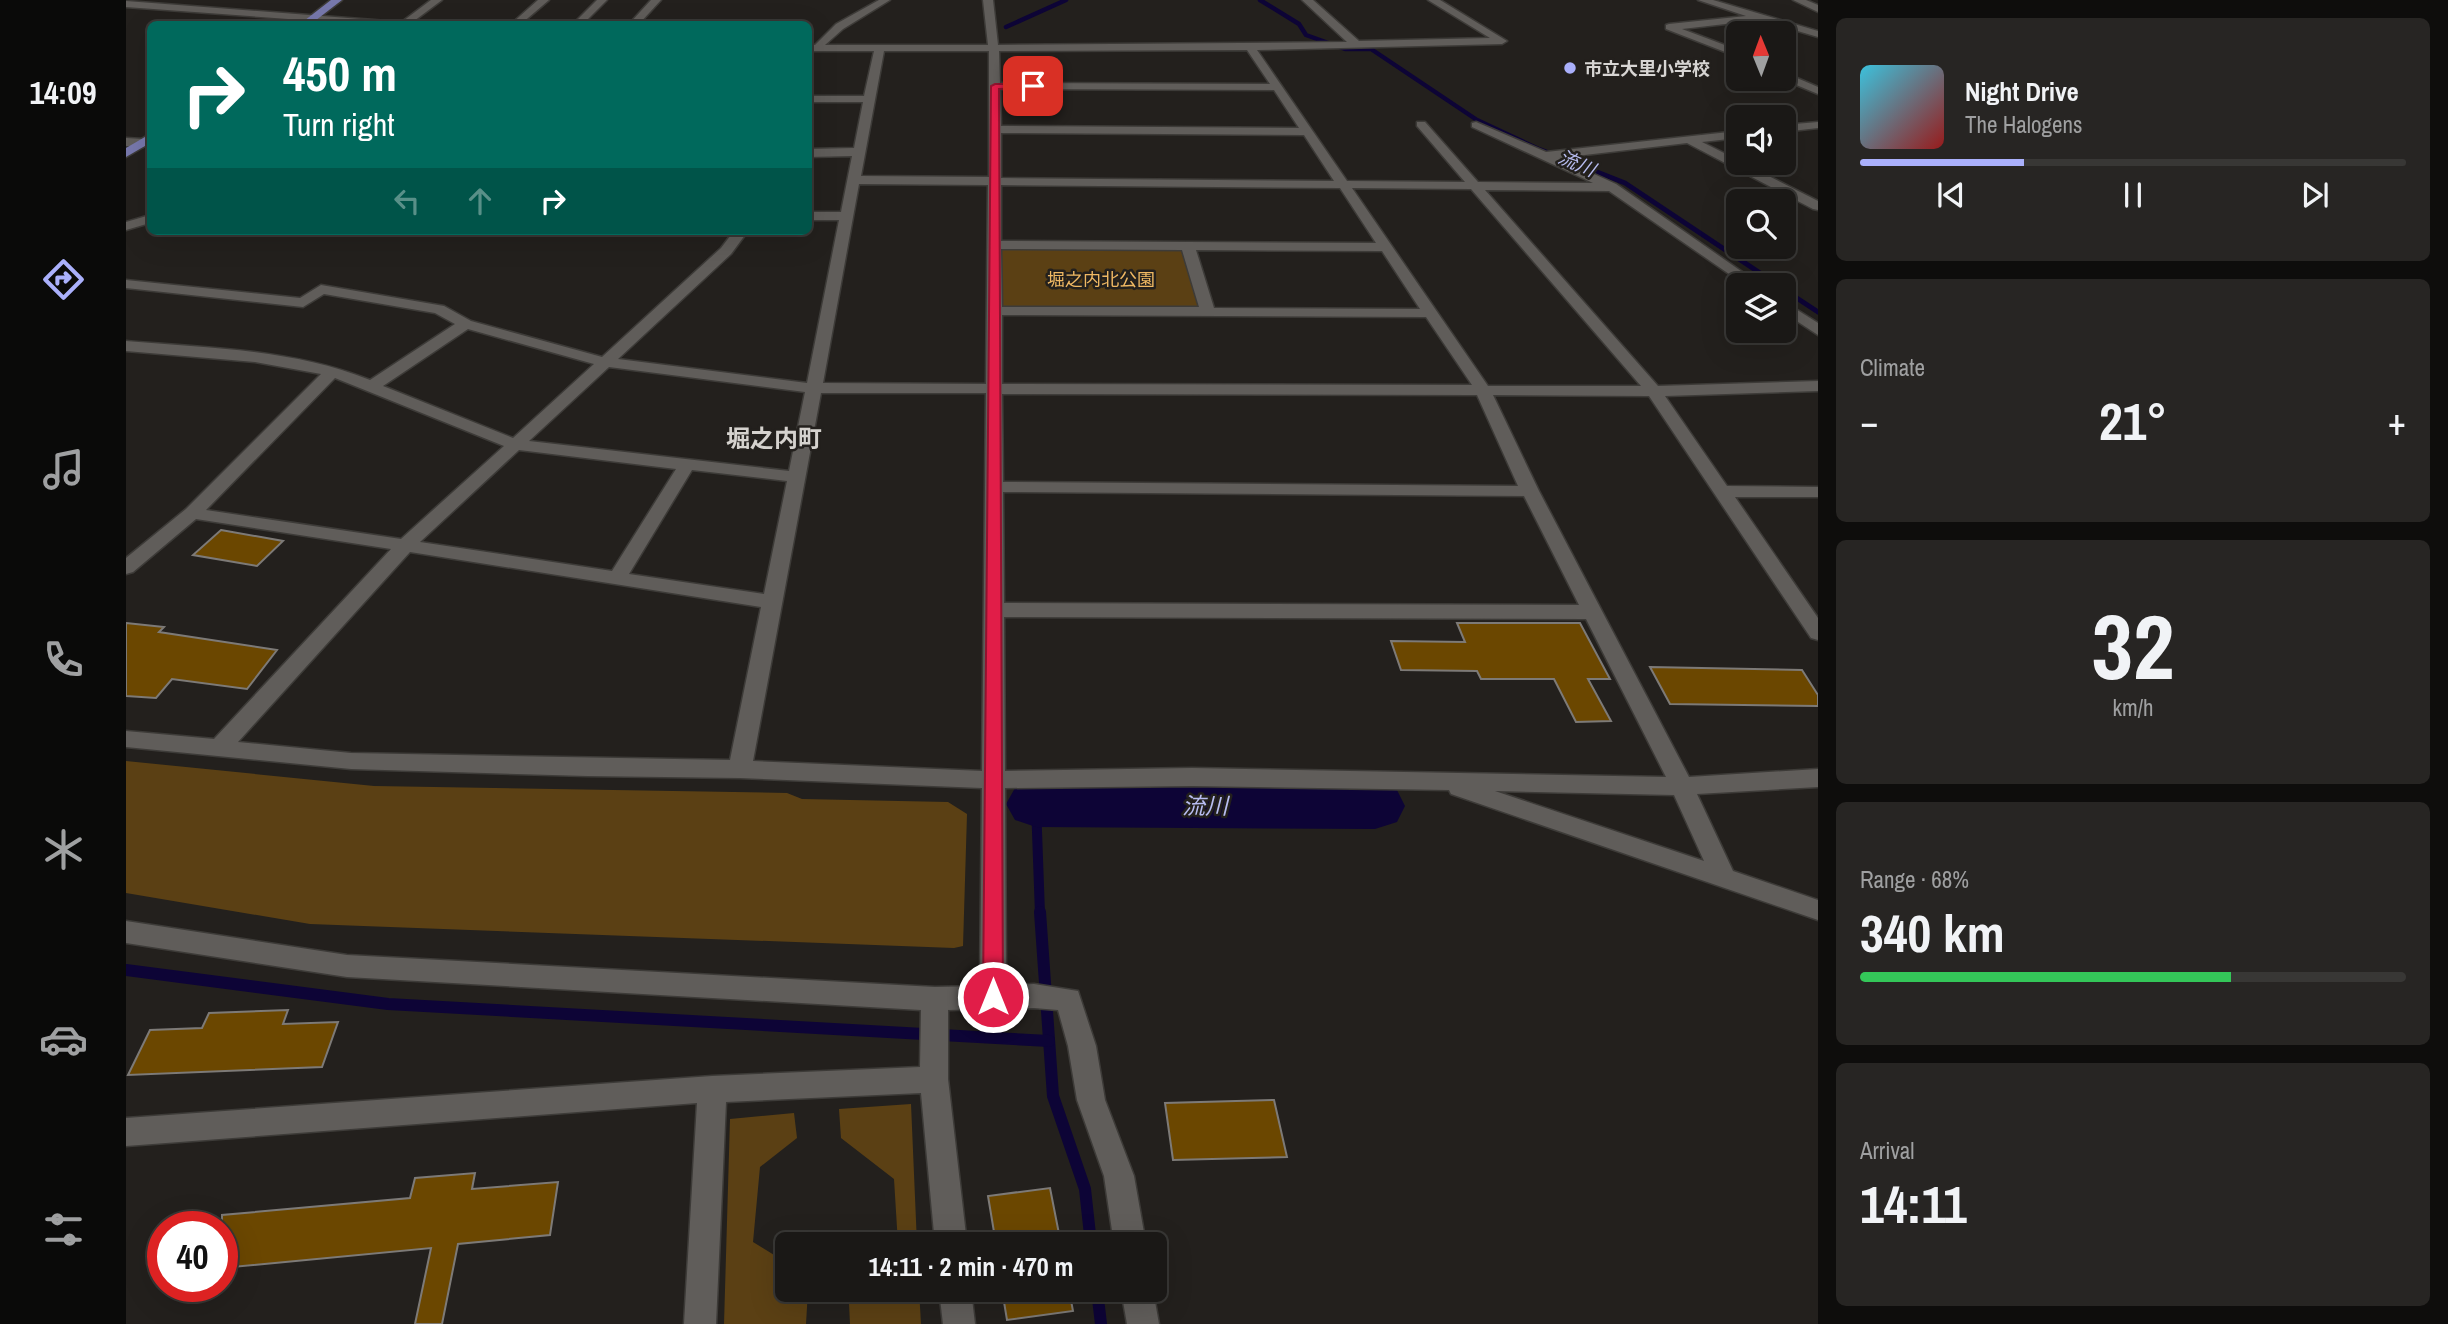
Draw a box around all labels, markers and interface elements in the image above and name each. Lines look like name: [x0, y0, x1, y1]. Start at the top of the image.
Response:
north arrow: [1726, 21, 1796, 91]
map controls: [1726, 21, 1796, 343]
text: 450 m: [283, 40, 397, 106]
icon: right: [168, 49, 259, 140]
pin: [1003, 56, 1063, 116]
place label: 市立大里小学校: [1584, 56, 1710, 81]
marker: 市立大里小学校: [1562, 60, 1578, 76]
icon: arrive: [1014, 67, 1052, 105]
text: 14:09: [29, 71, 97, 114]
text: Night Drive: [1965, 74, 2079, 109]
text: Turn right: [283, 103, 395, 146]
button: sound: [1726, 105, 1796, 175]
text: The Halogens: [1965, 109, 2082, 140]
water label: 流川: [1554, 144, 1601, 183]
icon: previous: [1932, 176, 1970, 214]
icon: pause: [2114, 176, 2152, 214]
icon: next: [2296, 176, 2334, 214]
icon: left: [388, 182, 426, 220]
icon: ahead: [461, 182, 499, 220]
icon: right: [534, 182, 572, 220]
button: search: [1726, 189, 1796, 259]
icon: directions: [39, 255, 88, 304]
park label: 堀之内北公園: [1047, 267, 1155, 292]
button: layers: [1726, 273, 1796, 343]
text: Climate: [1860, 352, 1925, 383]
text: 21°: [2099, 386, 2167, 456]
text: −: [1860, 396, 1878, 447]
text: +: [2388, 396, 2406, 447]
district label: 堀之内町: [726, 422, 822, 454]
icon: music: [39, 445, 88, 494]
text: 32: [2092, 585, 2175, 707]
icon: phone: [39, 635, 88, 684]
text: km/h: [2113, 692, 2153, 723]
water label: 流川: [1182, 790, 1231, 821]
icon: climate: [39, 825, 88, 874]
text: Range · 68%: [1860, 864, 1969, 895]
text: 340 km: [1860, 898, 2005, 968]
position arrow: [956, 960, 1030, 1034]
icon: car: [39, 1015, 88, 1064]
text: Arrival: [1860, 1135, 1915, 1166]
text: 14:11: [1860, 1169, 1967, 1239]
icon: filters: [39, 1205, 88, 1254]
speed limit sign: 40: [147, 1211, 238, 1302]
text: 14:11 · 2 min · 470 m: [868, 1249, 1074, 1284]

